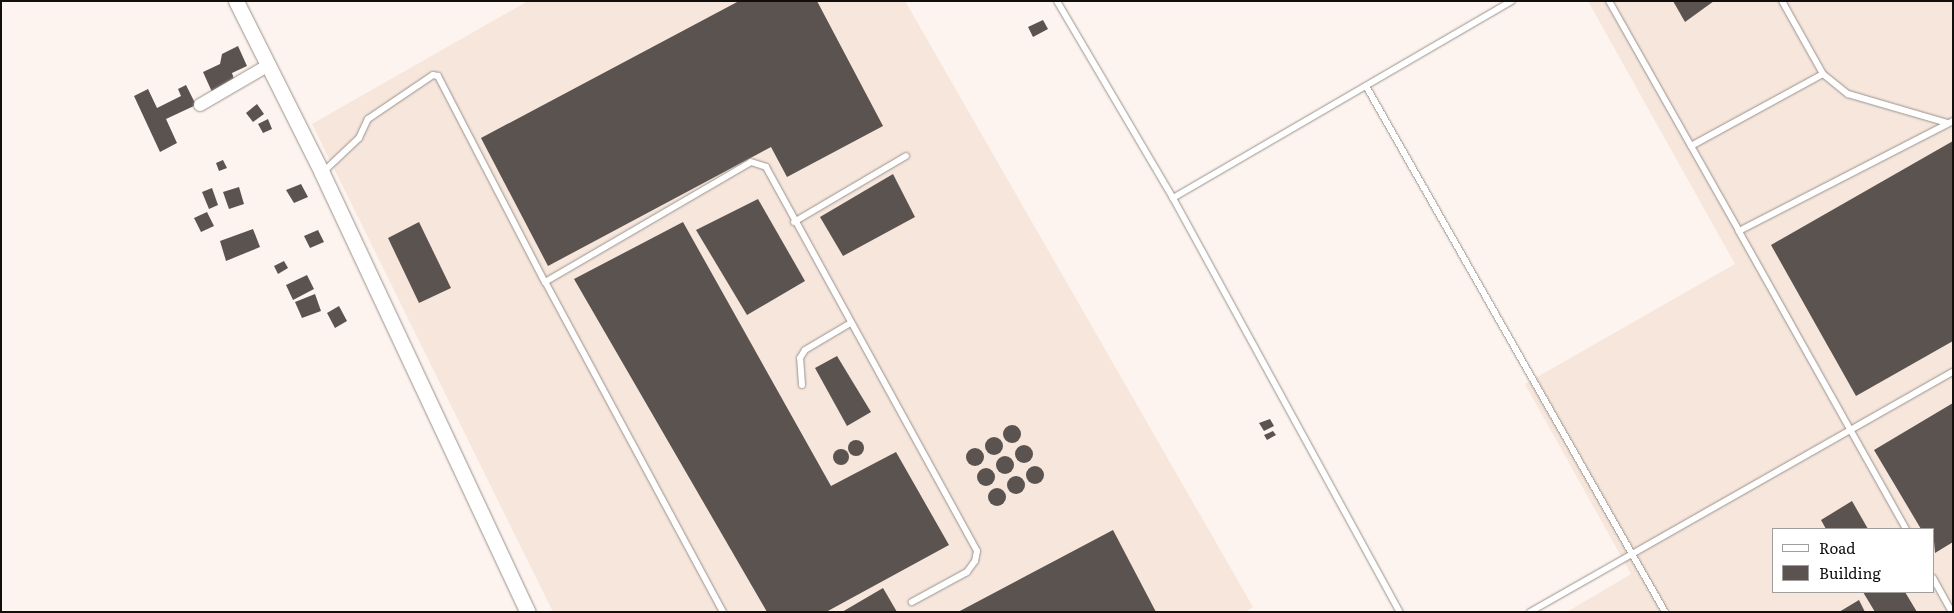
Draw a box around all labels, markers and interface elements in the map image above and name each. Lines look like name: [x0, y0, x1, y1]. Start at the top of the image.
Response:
legend: [1772, 528, 1934, 593]
text: Road: [1819, 536, 1855, 559]
text: Building: [1819, 561, 1881, 584]

